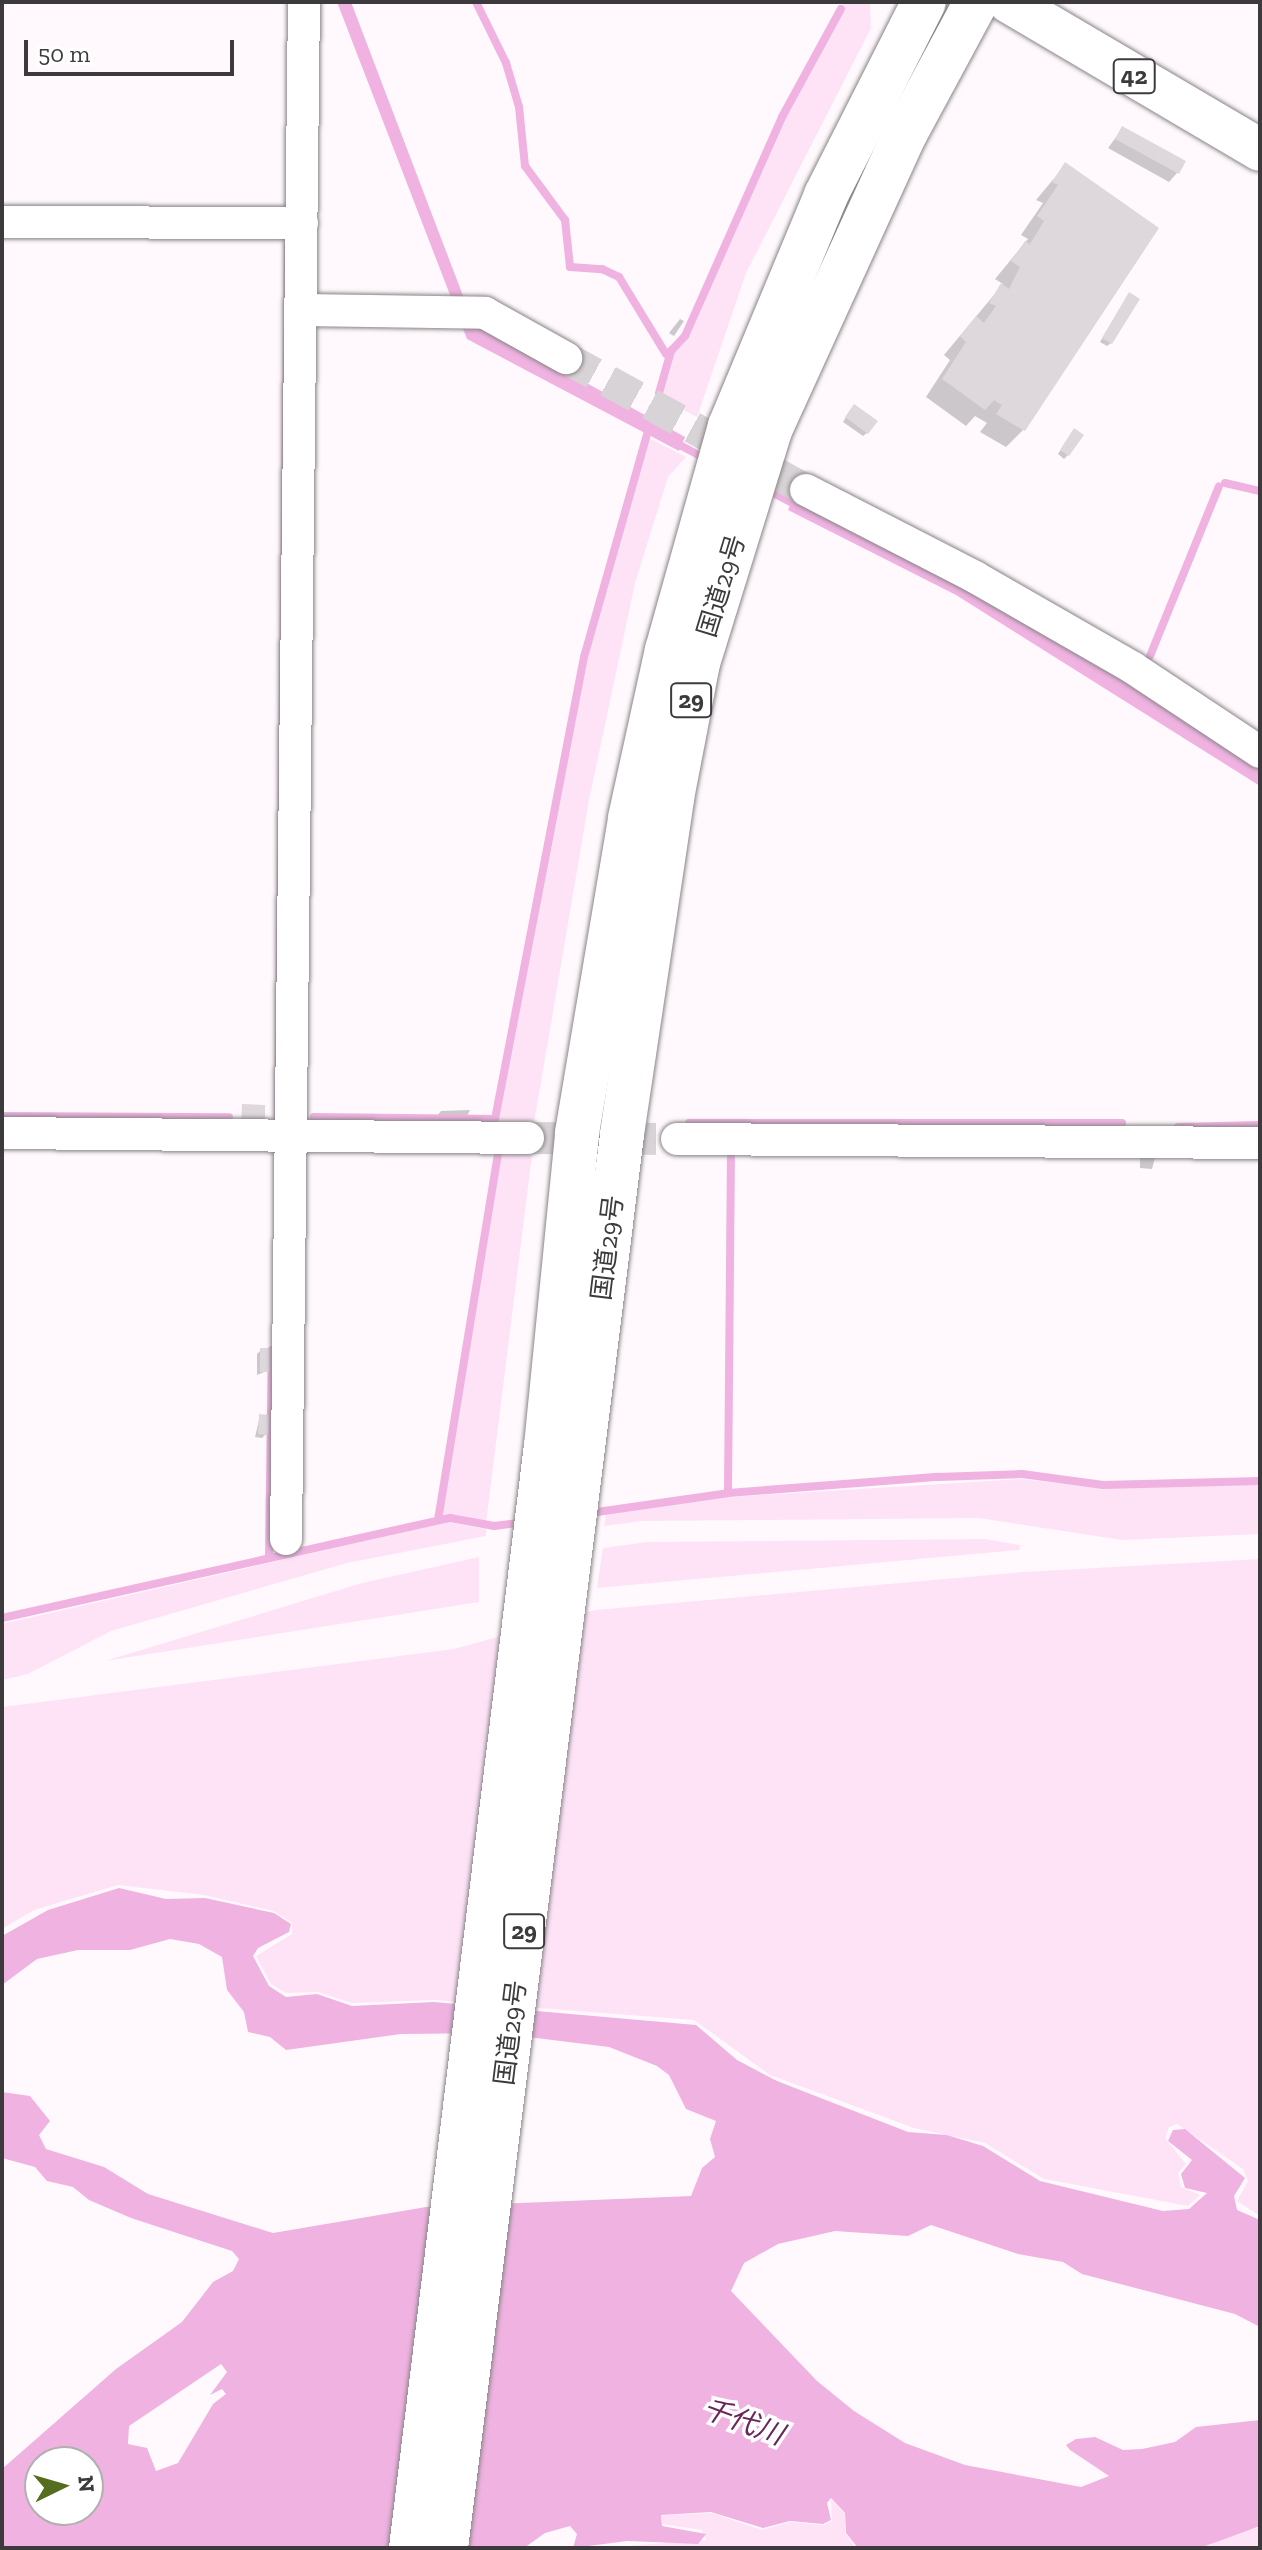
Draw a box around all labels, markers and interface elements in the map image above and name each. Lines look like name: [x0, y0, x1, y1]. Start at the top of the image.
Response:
scale bar: [28, 24, 238, 74]
text: 50 m: [38, 39, 90, 68]
road number: 42: [1112, 56, 1156, 96]
street label: 国道29号: [692, 531, 752, 641]
road number: 29: [669, 680, 713, 720]
street label: 国道29号: [586, 1194, 630, 1302]
road number: 29: [502, 1911, 546, 1951]
street label: 国道29号: [489, 1979, 533, 2087]
water label: 千代川: [698, 2392, 788, 2452]
north arrow: [24, 2446, 104, 2526]
text: N: [72, 2475, 101, 2494]

